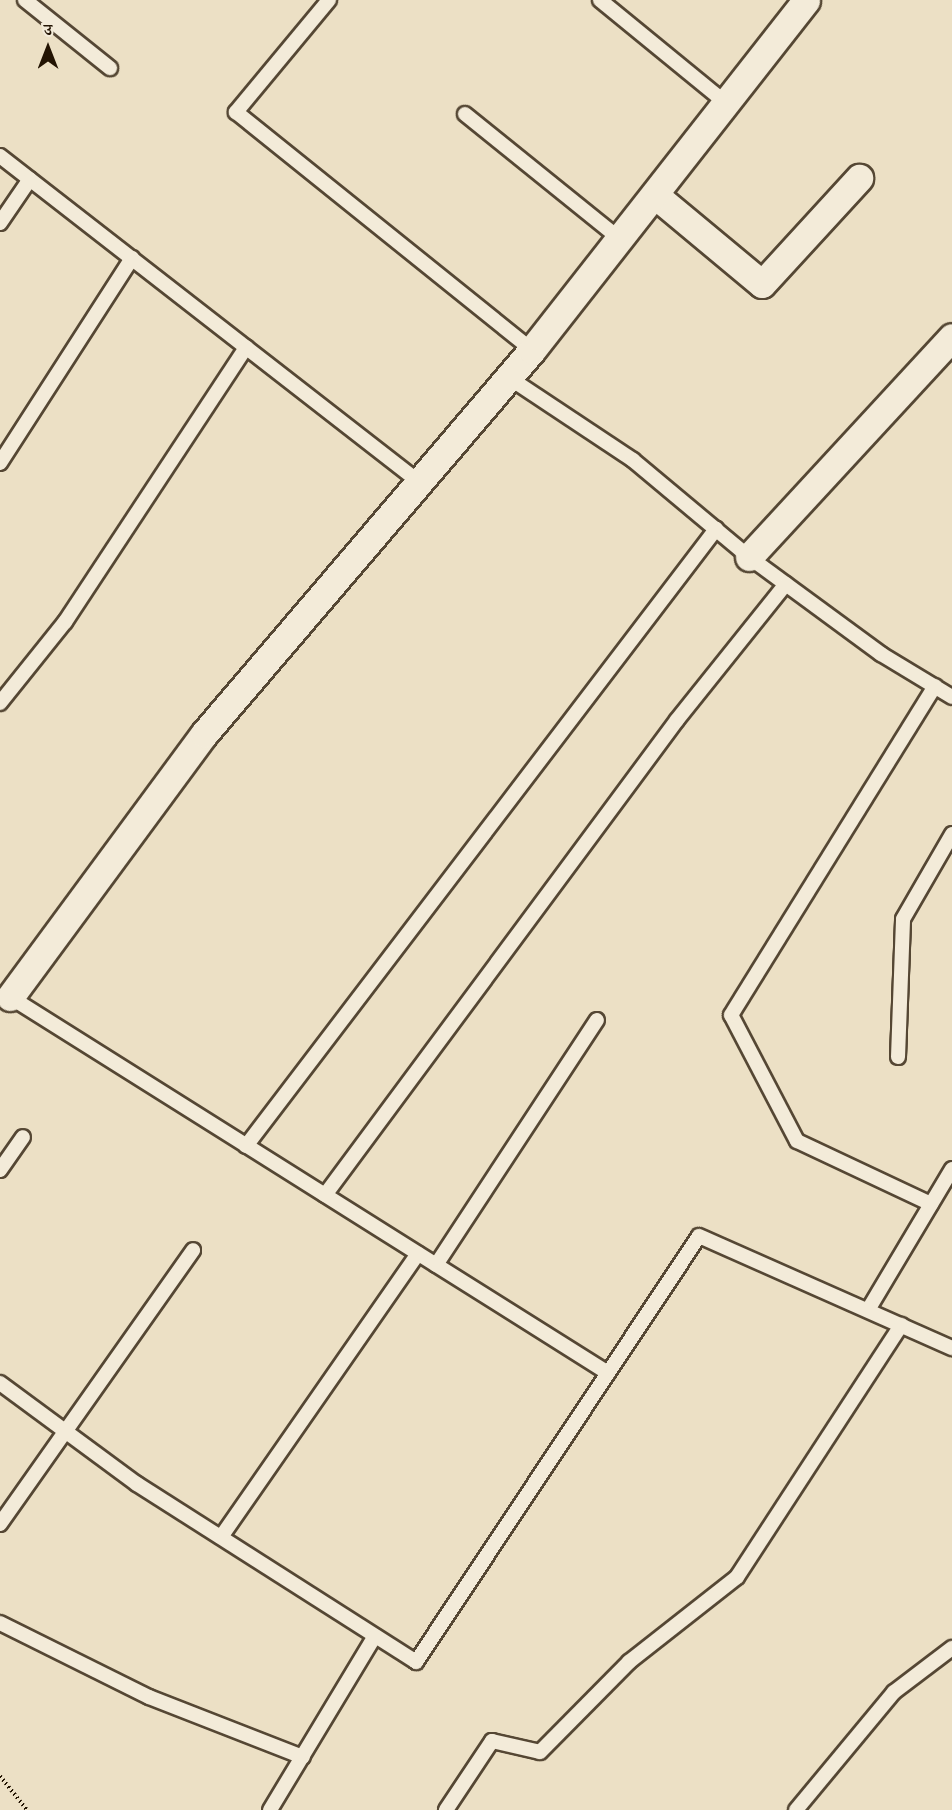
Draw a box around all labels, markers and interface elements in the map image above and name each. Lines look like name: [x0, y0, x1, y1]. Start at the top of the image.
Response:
north arrow: [18, 18, 78, 78]
text: उ: [44, 20, 52, 39]

